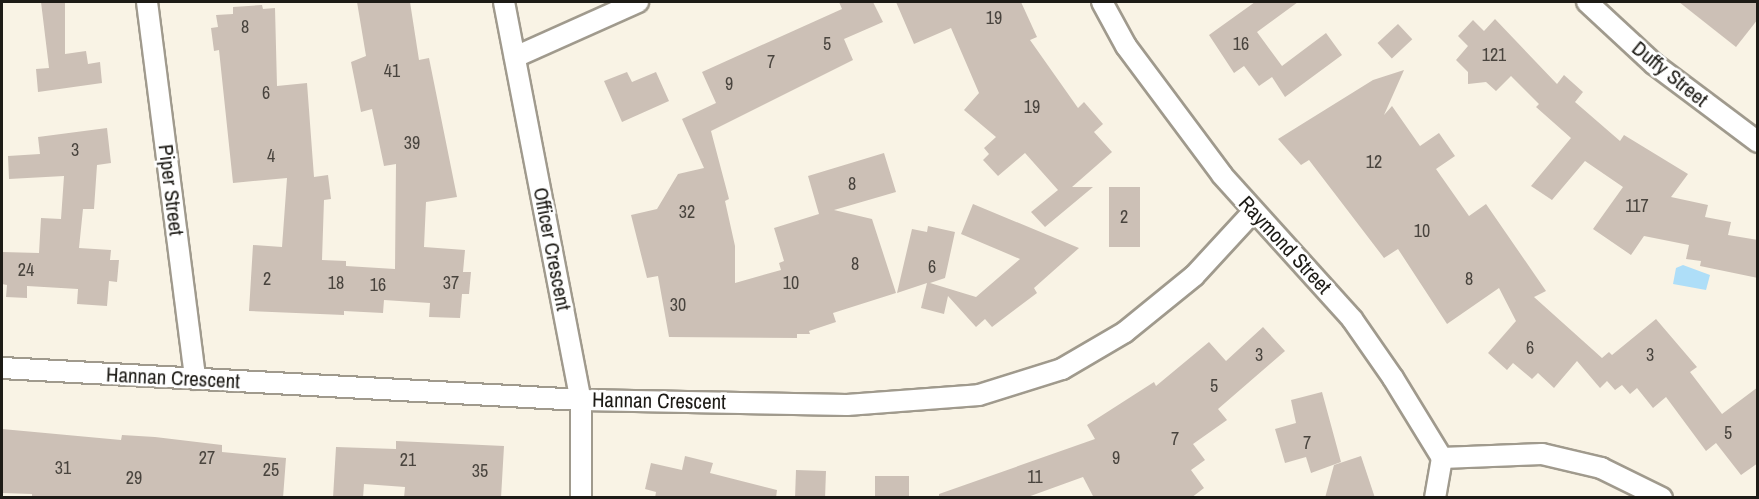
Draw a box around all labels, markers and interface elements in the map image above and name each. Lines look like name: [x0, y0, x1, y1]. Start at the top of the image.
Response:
house number: 19: [986, 7, 1002, 29]
house number: 8: [241, 16, 249, 38]
house number: 5: [823, 33, 831, 55]
house number: 16: [1233, 33, 1249, 55]
street label: Duffy Street: [1627, 36, 1713, 112]
house number: 121: [1482, 44, 1506, 66]
house number: 7: [767, 51, 775, 73]
house number: 41: [384, 60, 400, 82]
house number: 9: [725, 73, 733, 95]
house number: 6: [262, 82, 270, 104]
house number: 19: [1024, 96, 1040, 118]
house number: 39: [404, 132, 420, 154]
house number: 3: [71, 139, 79, 161]
street label: Piper Street: [153, 143, 189, 237]
house number: 4: [267, 145, 275, 167]
house number: 12: [1366, 151, 1382, 173]
house number: 8: [848, 173, 856, 195]
street label: Officer Crescent: [528, 185, 576, 313]
street label: Raymond Street: [1233, 191, 1337, 299]
house number: 117: [1625, 195, 1649, 217]
house number: 32: [679, 201, 695, 223]
house number: 2: [1120, 206, 1128, 228]
house number: 10: [1414, 220, 1430, 242]
house number: 8: [851, 253, 859, 275]
house number: 6: [928, 256, 936, 278]
house number: 24: [18, 259, 34, 281]
house number: 2: [263, 268, 271, 290]
house number: 8: [1465, 268, 1473, 290]
house number: 18: [328, 272, 344, 294]
house number: 37: [443, 272, 459, 294]
house number: 10: [783, 272, 799, 294]
house number: 16: [370, 274, 386, 296]
house number: 30: [670, 294, 686, 316]
house number: 6: [1526, 337, 1534, 359]
house number: 3: [1255, 344, 1263, 366]
house number: 3: [1646, 344, 1654, 366]
street label: Hannan Crescent: [105, 362, 241, 394]
house number: 5: [1210, 375, 1218, 397]
street label: Hannan Crescent: [592, 387, 726, 415]
house number: 5: [1724, 422, 1732, 444]
house number: 7: [1171, 428, 1179, 450]
house number: 7: [1303, 432, 1311, 454]
house number: 27: [199, 447, 215, 469]
house number: 9: [1112, 447, 1120, 469]
house number: 21: [400, 449, 416, 471]
house number: 31: [55, 457, 71, 479]
house number: 25: [263, 459, 279, 481]
house number: 35: [472, 460, 488, 482]
house number: 11: [1027, 466, 1043, 488]
house number: 29: [126, 467, 142, 489]

